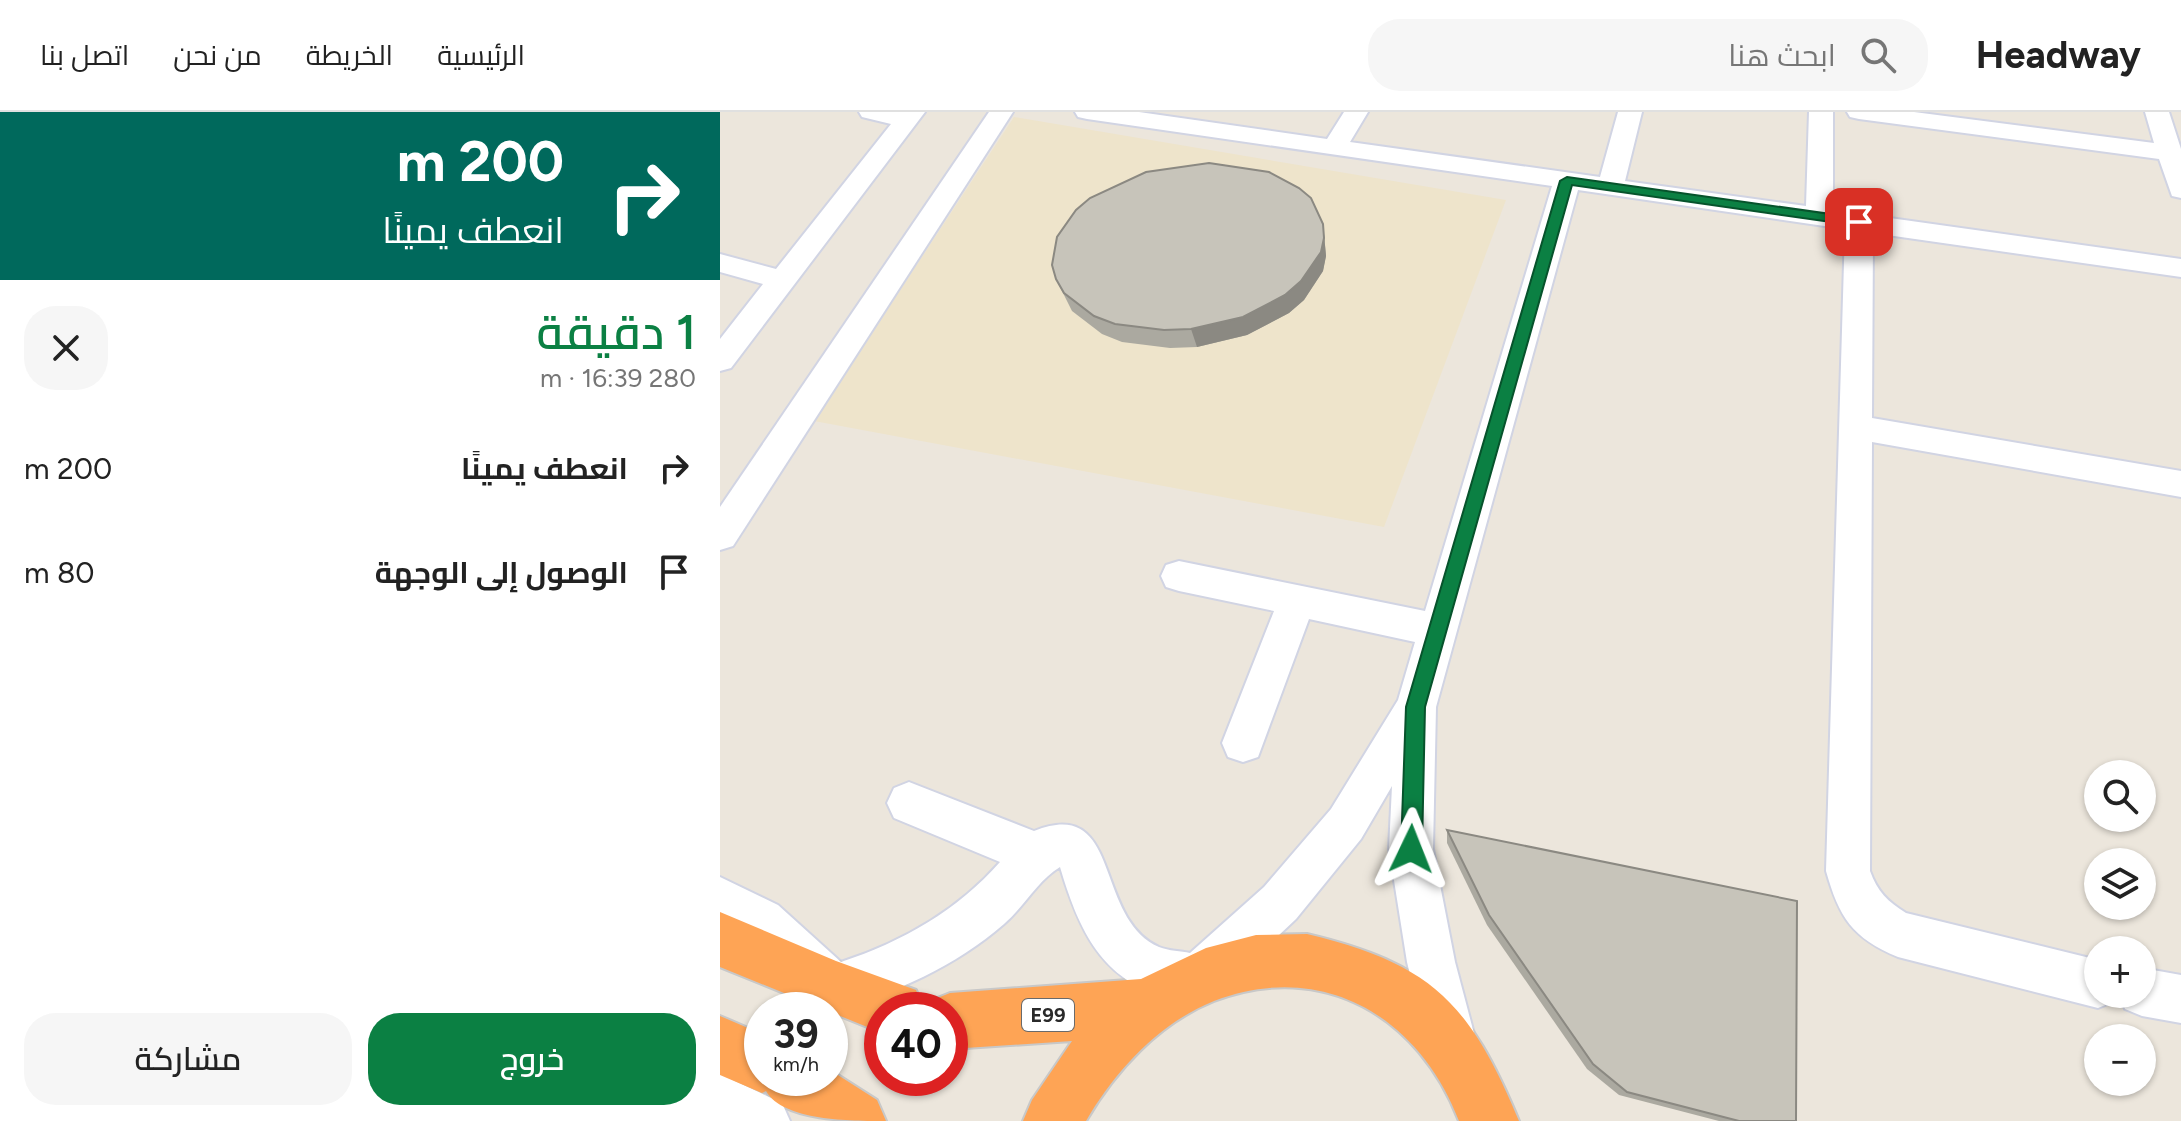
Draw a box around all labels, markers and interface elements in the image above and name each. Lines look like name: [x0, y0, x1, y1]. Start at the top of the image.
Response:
search box: [1368, 19, 1928, 91]
text: Headway: [1976, 32, 2141, 78]
icon: search: [1856, 33, 1900, 77]
text: ابحث هنا: [1728, 37, 1836, 74]
text: اتصل بنا: [40, 38, 129, 72]
text: من نحن: [173, 38, 262, 72]
text: الخريطة: [306, 38, 393, 72]
text: الرئيسية: [437, 38, 525, 72]
text: 200 m: [397, 128, 564, 195]
icon: right: [592, 144, 696, 248]
pin: [1825, 188, 1893, 256]
icon: arrive: [1837, 200, 1881, 244]
text: انعطف يمينًا: [382, 209, 564, 252]
text: 1 دقيقة: [536, 303, 696, 361]
button: close: [24, 306, 108, 390]
text: 280 m · 16:39: [540, 362, 696, 394]
icon: right: [652, 446, 696, 490]
text: 200 m: [24, 450, 112, 487]
text: انعطف يمينًا: [461, 450, 628, 487]
icon: arrive: [652, 550, 696, 594]
text: 80 m: [24, 554, 95, 591]
text: الوصول إلى الوجهة: [375, 554, 628, 591]
map controls: [2084, 760, 2156, 1096]
button: search: [2084, 760, 2156, 832]
position arrow: [1369, 807, 1453, 891]
button: layers: [2084, 848, 2156, 920]
button: +: [2084, 936, 2156, 1008]
speed limit sign: 40: [864, 992, 968, 1096]
road number: E99: [1022, 999, 1074, 1031]
text: 39: [773, 1010, 819, 1058]
button: مشاركة: [24, 1013, 352, 1105]
button: خروج: [368, 1013, 696, 1105]
button: −: [2084, 1024, 2156, 1096]
text: km/h: [773, 1052, 819, 1076]

